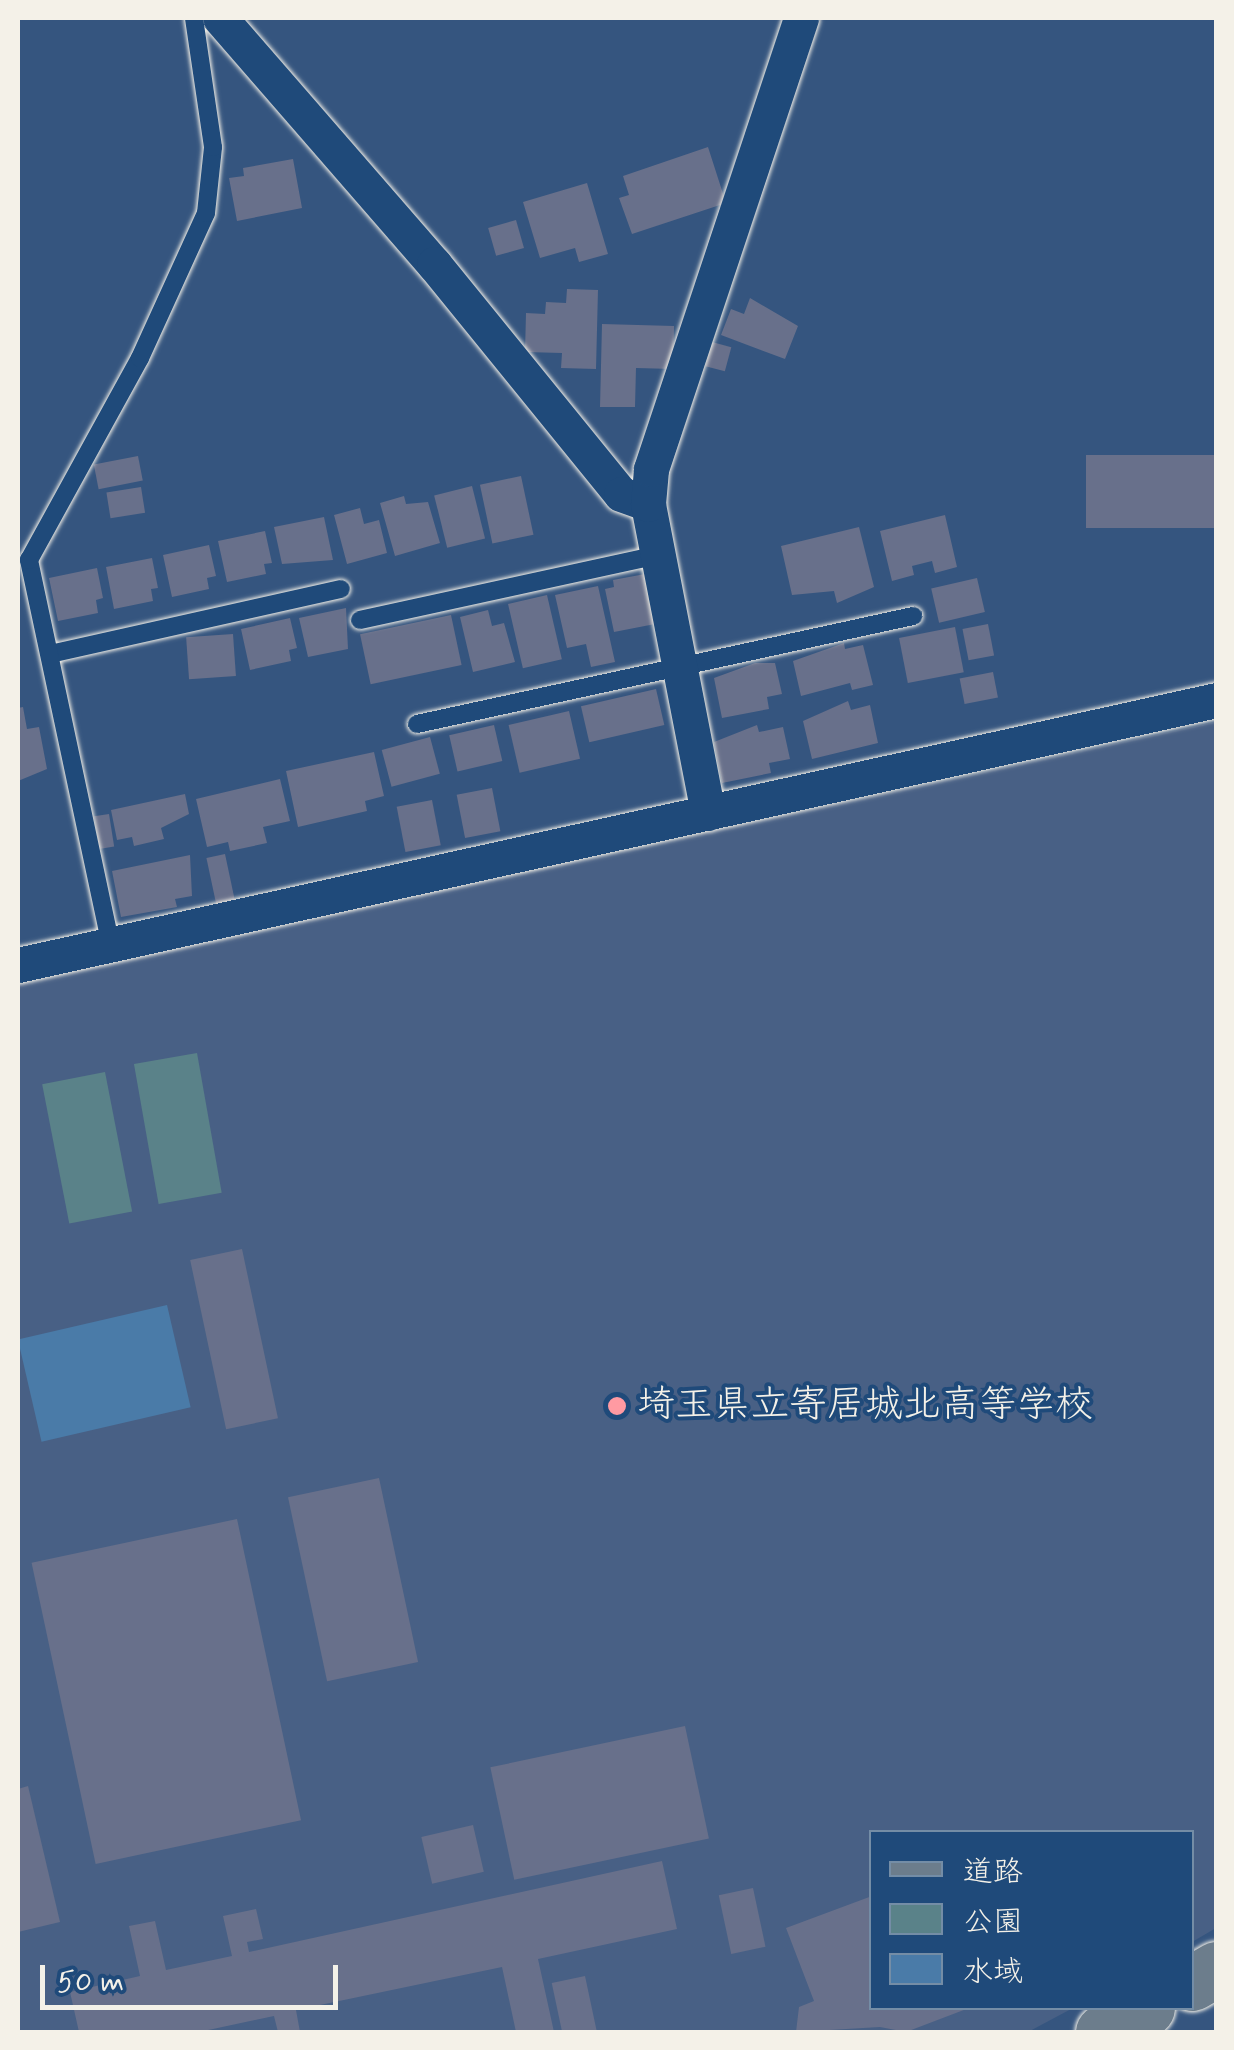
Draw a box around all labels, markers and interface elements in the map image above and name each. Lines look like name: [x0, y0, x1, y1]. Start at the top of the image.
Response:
place label: 埼玉県立寄居城北高等学校: [637, 1383, 1093, 1429]
marker: 埼玉県立寄居城北高等学校: [606, 1395, 628, 1417]
legend: [869, 1830, 1194, 2010]
text: 道路: [963, 1853, 1023, 1892]
text: 公園: [963, 1903, 1023, 1942]
scale bar: [45, 1945, 342, 2007]
text: 水域: [963, 1953, 1023, 1992]
text: 50 m: [57, 1963, 124, 2002]

